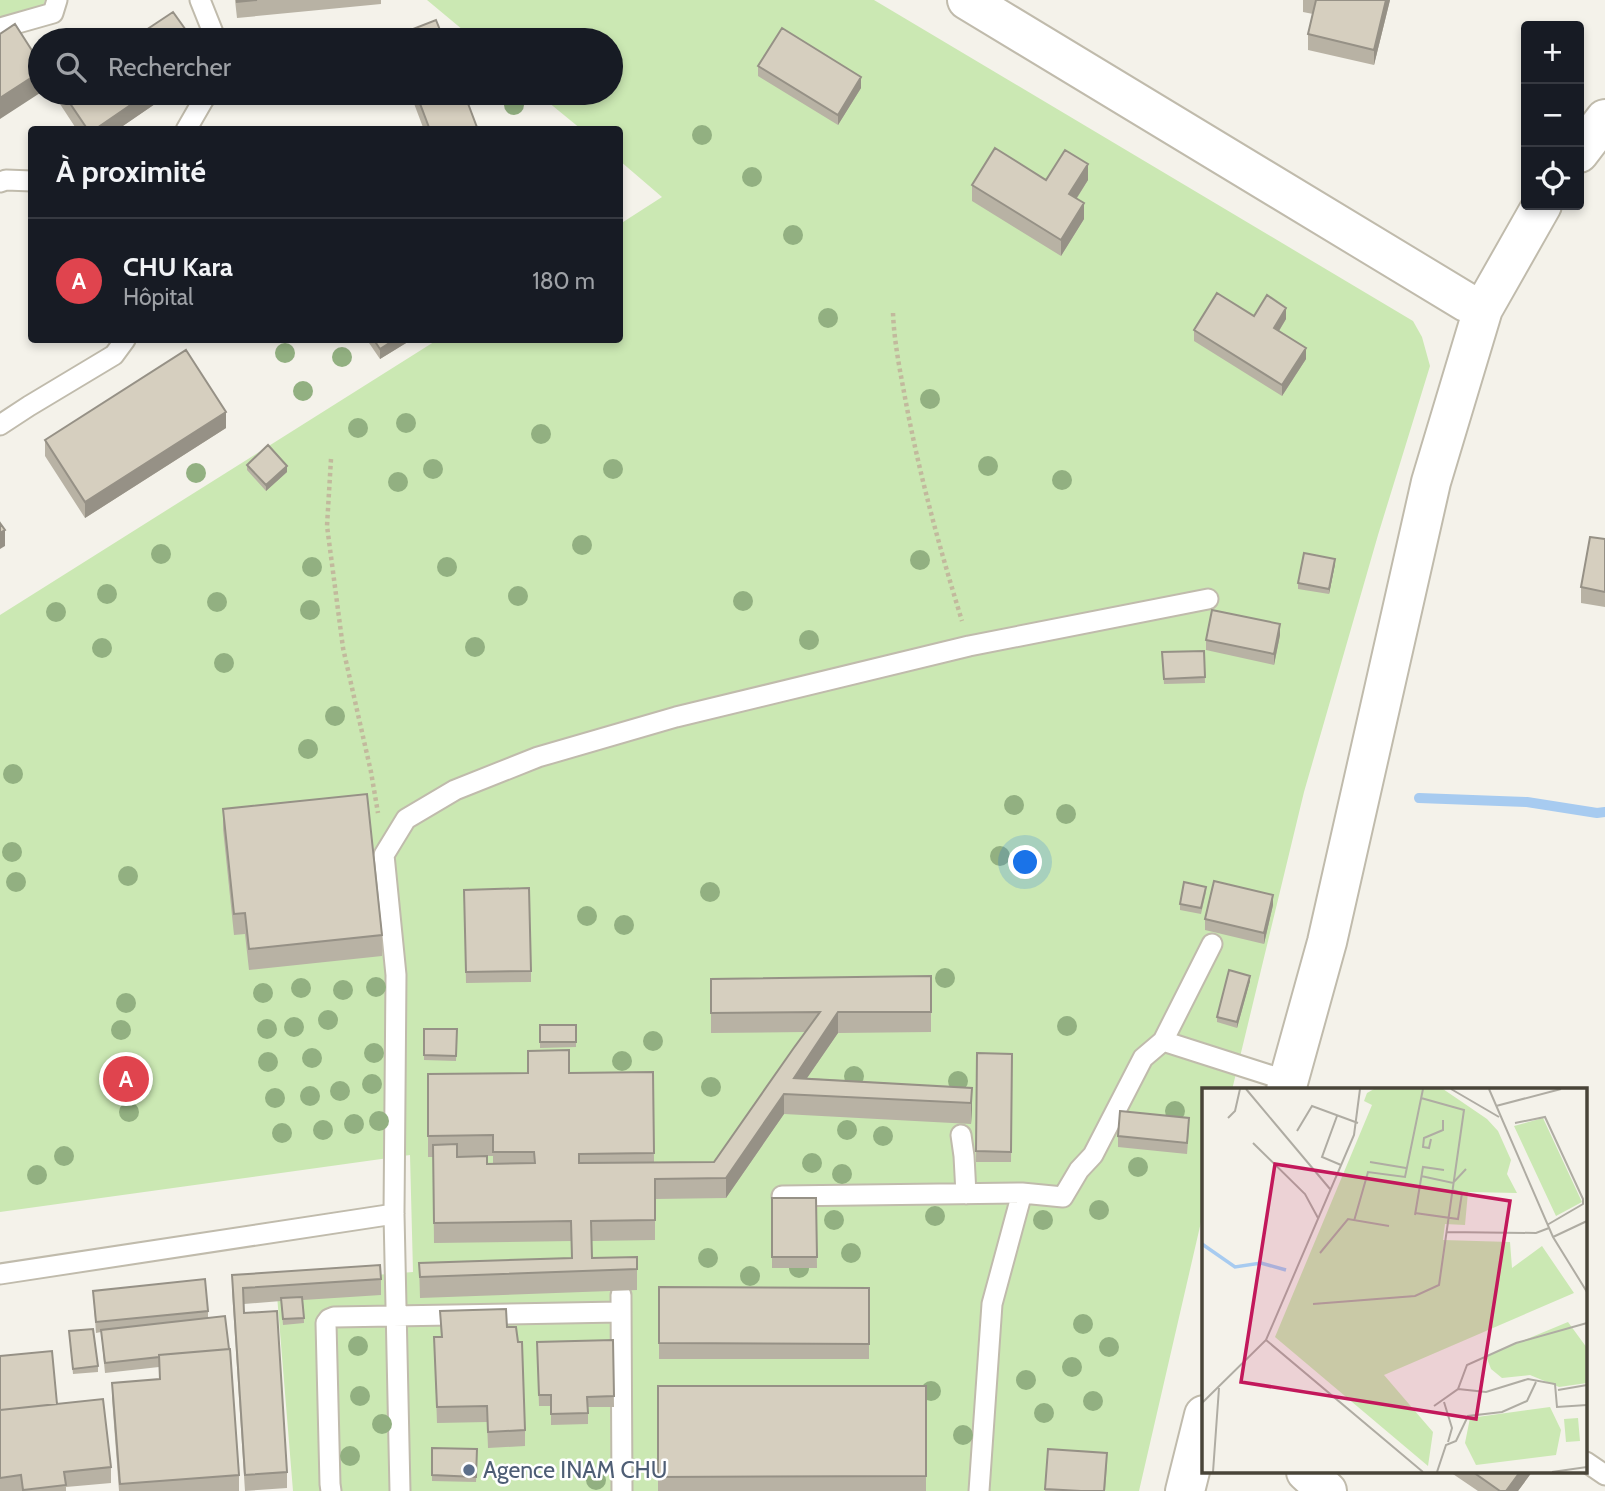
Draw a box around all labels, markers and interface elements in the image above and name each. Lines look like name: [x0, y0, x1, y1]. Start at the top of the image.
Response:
map controls: [1521, 21, 1584, 210]
button: +: [1521, 21, 1584, 84]
search box: [28, 28, 623, 105]
icon: search: [52, 48, 90, 86]
text: Rechercher: [108, 51, 231, 83]
button: −: [1521, 84, 1584, 147]
button: locate: [1521, 147, 1584, 210]
text: À proximité: [56, 153, 206, 190]
text: CHU Kara: [123, 251, 233, 283]
text: A: [72, 267, 86, 295]
text: 180 m: [532, 267, 595, 295]
text: Hôpital: [123, 283, 193, 311]
your location: [1008, 845, 1042, 879]
pin: A: [103, 1053, 149, 1105]
inset map: [1202, 1088, 1588, 1474]
place label: Agence INAM CHU: [483, 1456, 667, 1484]
marker: Agence INAM CHU: [461, 1462, 477, 1478]

